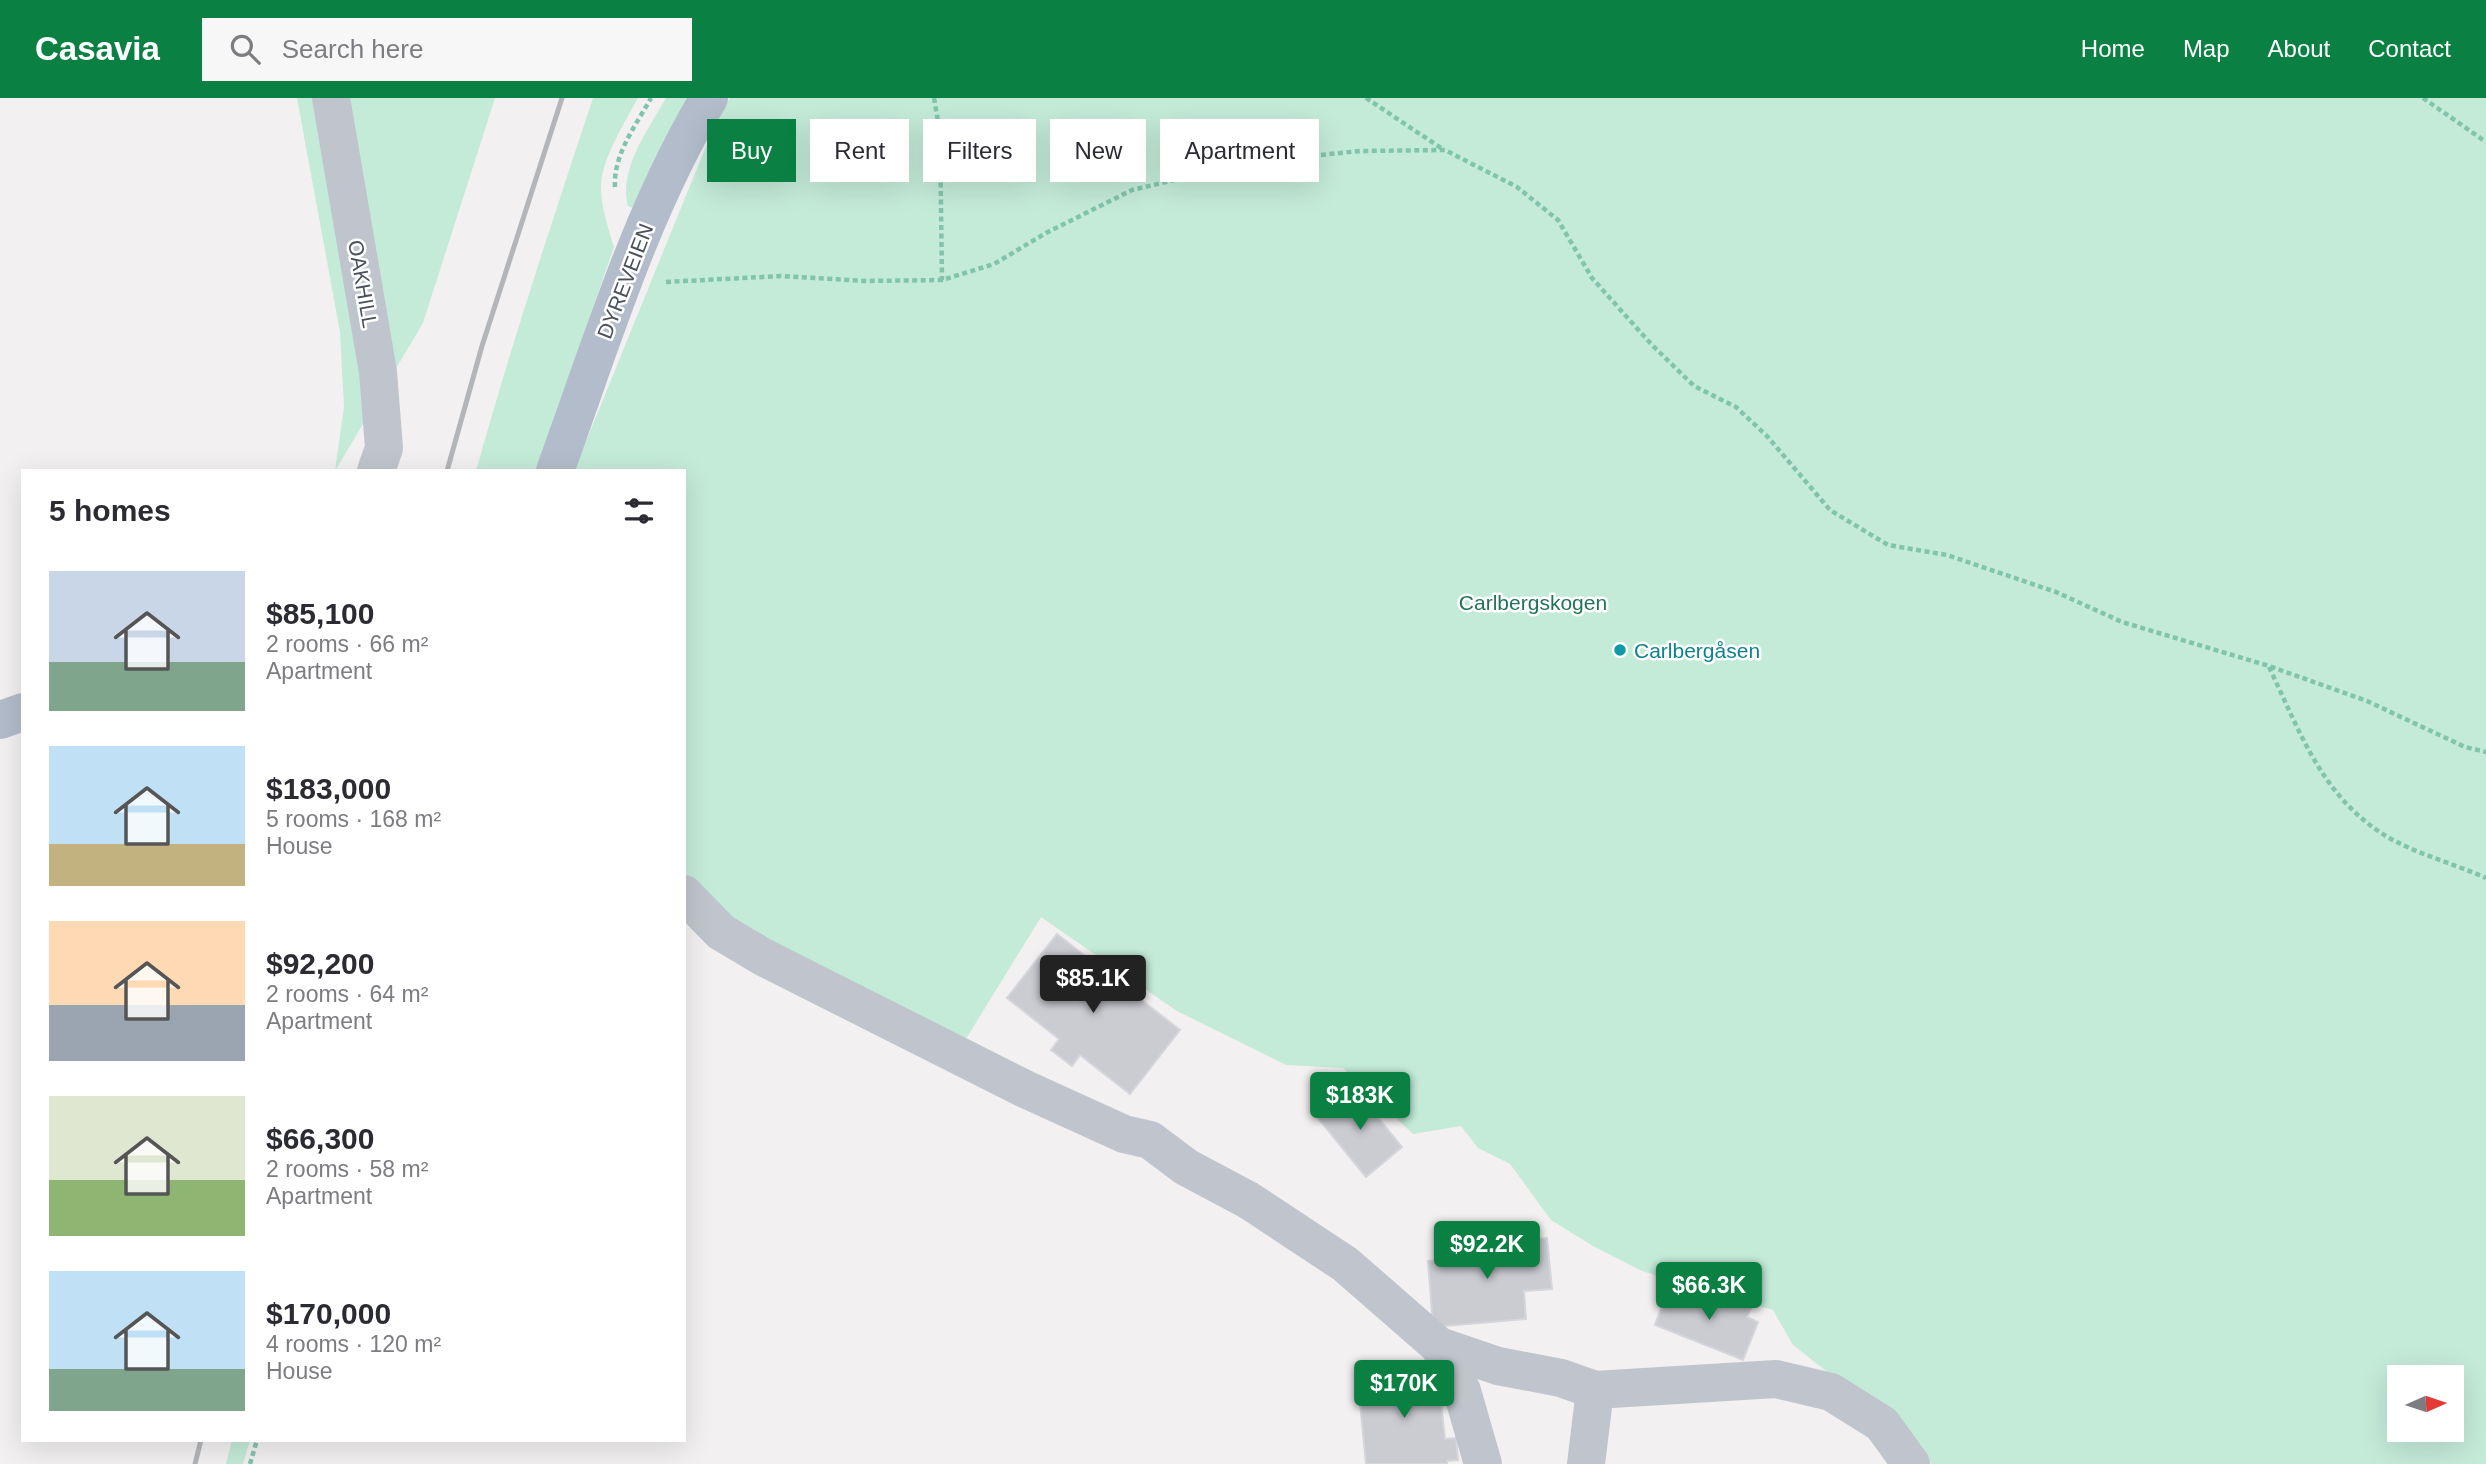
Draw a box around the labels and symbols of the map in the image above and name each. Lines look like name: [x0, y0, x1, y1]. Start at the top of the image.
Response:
street label: DYREVEIEN: [593, 220, 657, 342]
street label: OAKHILL: [344, 238, 382, 330]
park label: Carlbergskogen: [1459, 591, 1607, 614]
place label: Carlbergåsen: [1634, 639, 1760, 662]
marker: Carlbergåsen: [1612, 642, 1628, 658]
pin: $85.1K: [1036, 956, 1150, 1015]
pin: $183K: [1311, 1072, 1409, 1132]
pin: $92.2K: [1430, 1222, 1544, 1281]
pin: $66.3K: [1652, 1262, 1766, 1322]
pin: $170K: [1355, 1360, 1453, 1420]
north arrow: [2387, 1365, 2464, 1442]

